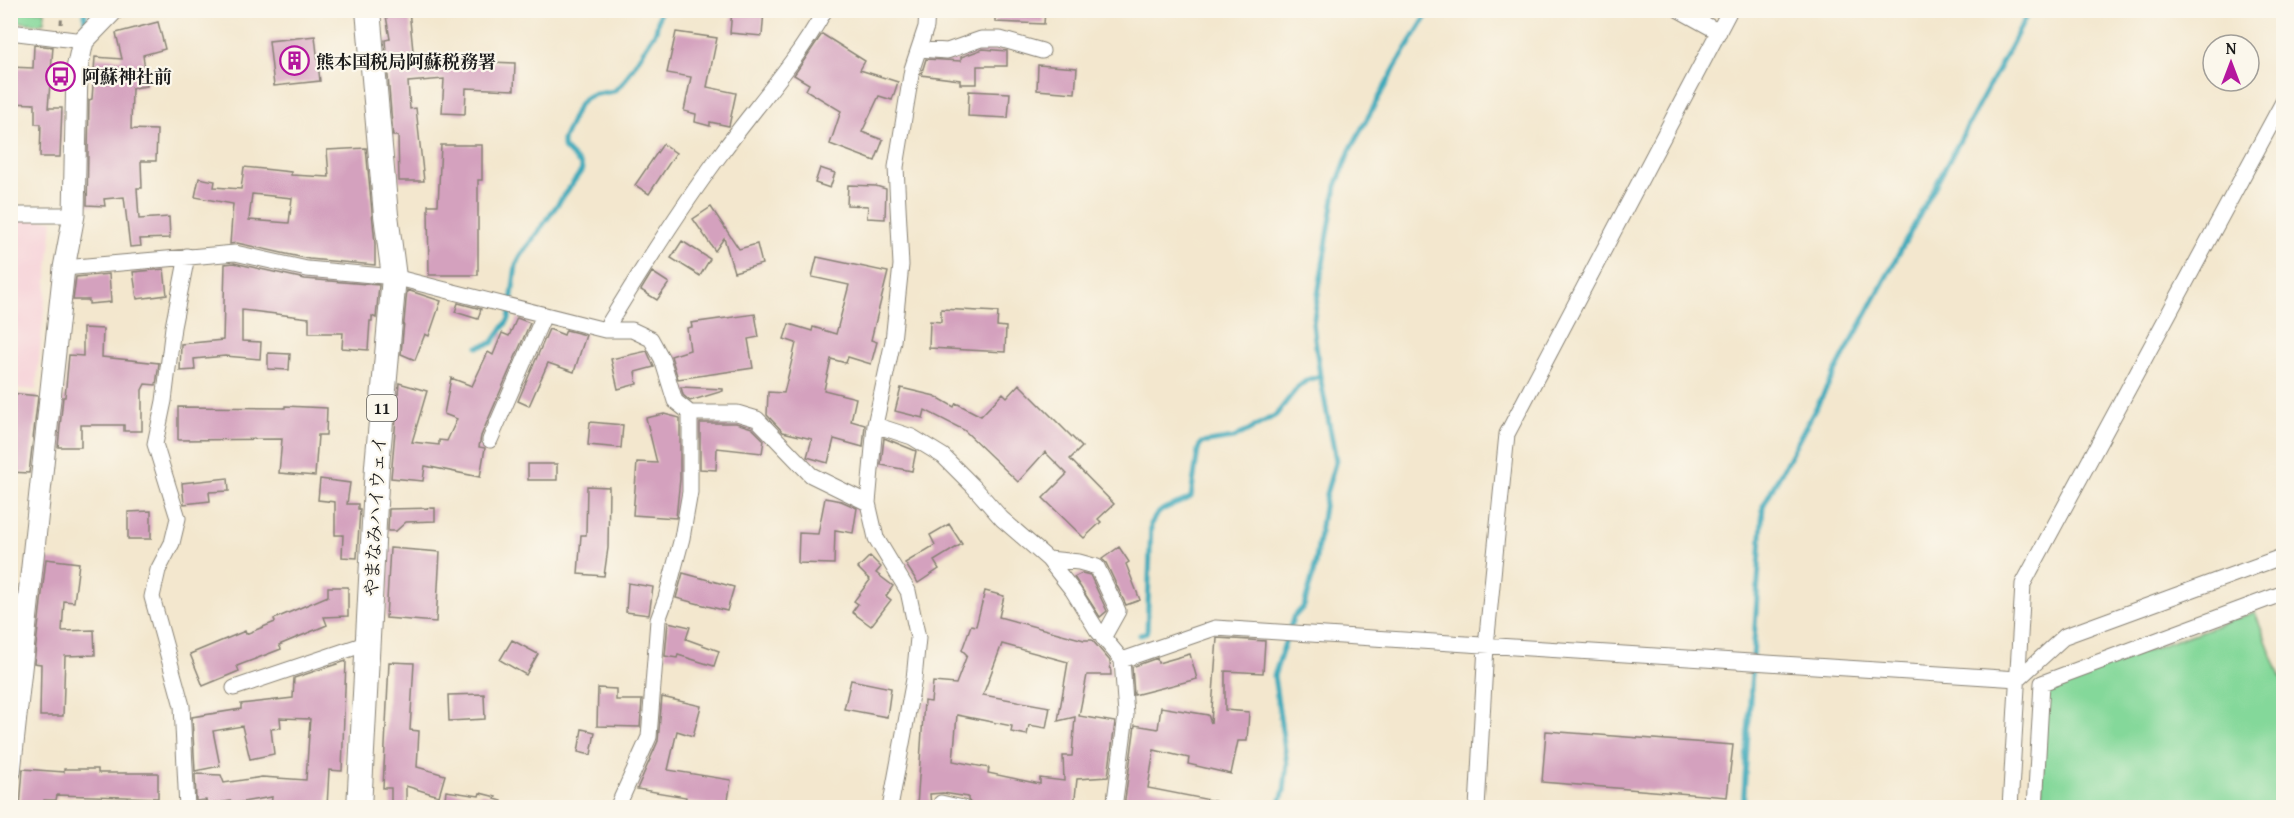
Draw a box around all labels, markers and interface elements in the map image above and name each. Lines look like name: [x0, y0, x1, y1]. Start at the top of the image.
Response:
north arrow: [2201, 33, 2261, 93]
text: N: [2226, 36, 2237, 60]
building icon: 熊本国税局阿蘇税務署: [279, 45, 311, 77]
place label: 熊本国税局阿蘇税務署: [316, 48, 496, 75]
bus stop icon: 阿蘇神社前: [45, 60, 77, 92]
place label: 阿蘇神社前: [82, 63, 172, 90]
road number: 11: [367, 395, 397, 421]
street label: やまなみハイウェイ: [357, 435, 393, 597]

